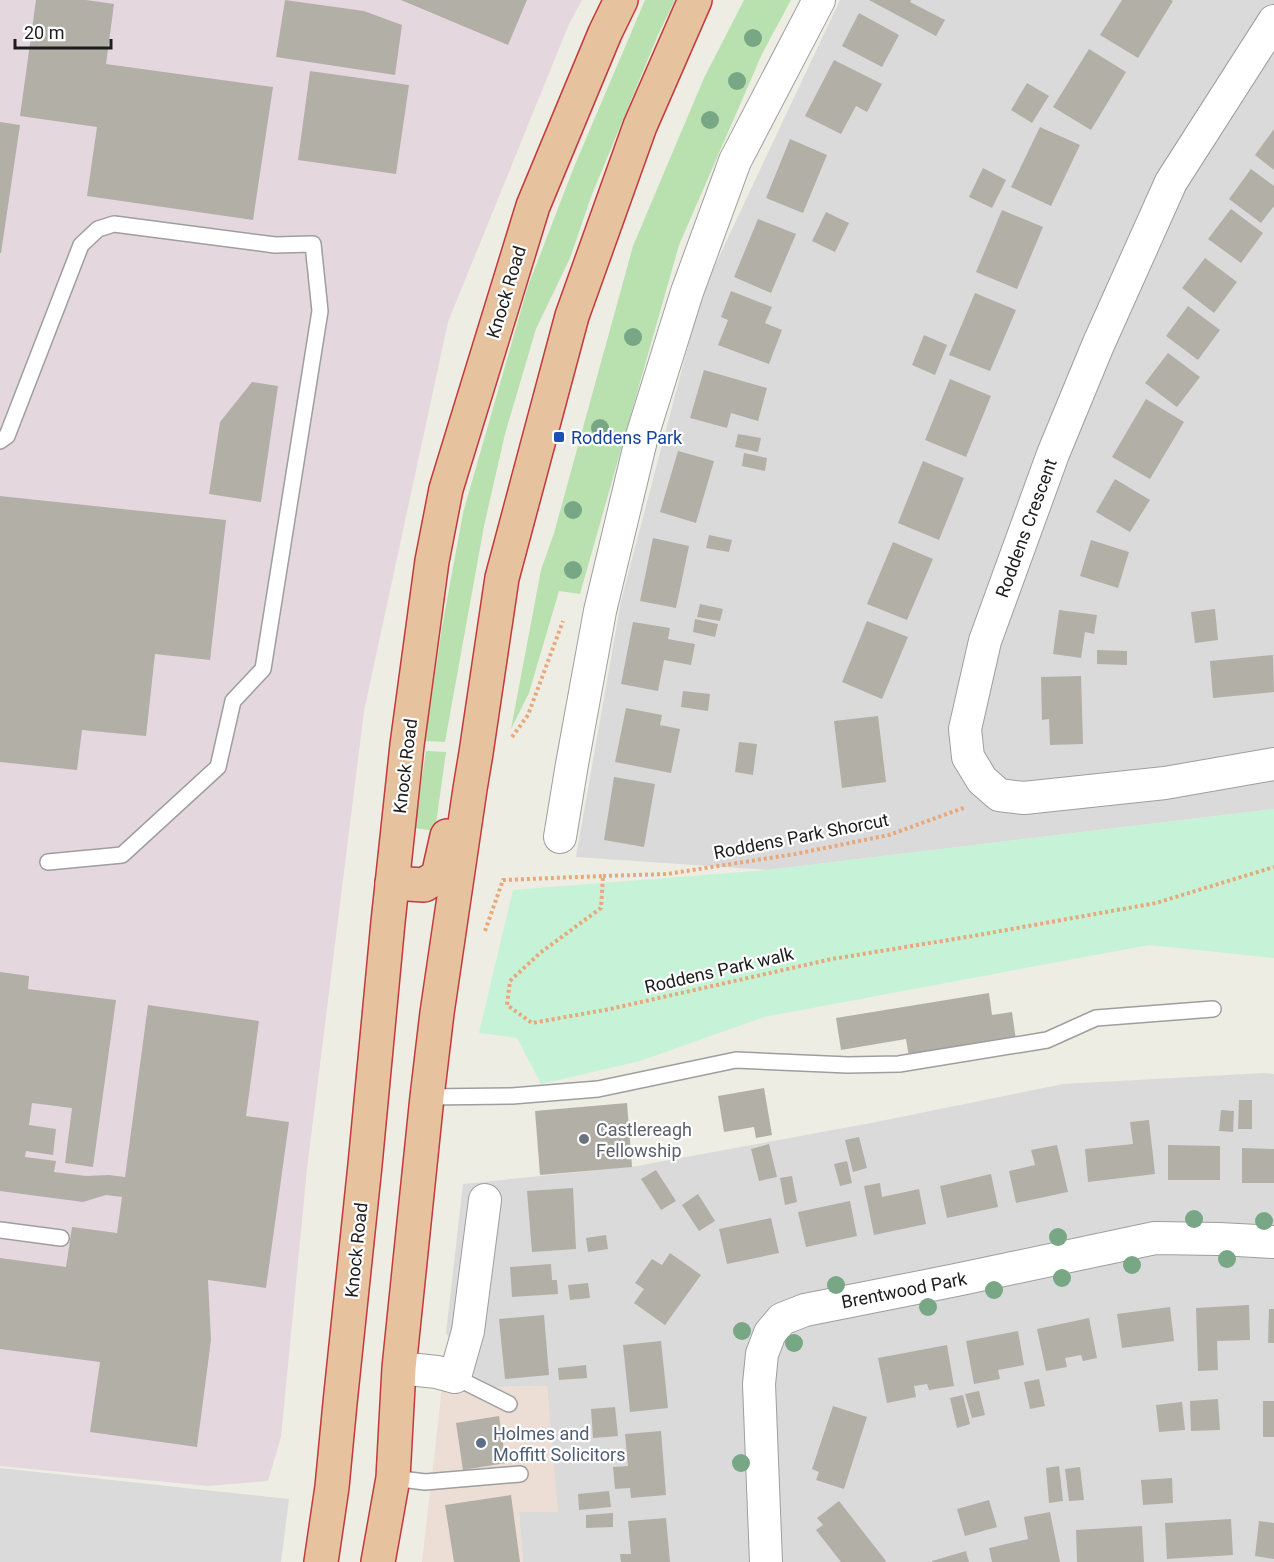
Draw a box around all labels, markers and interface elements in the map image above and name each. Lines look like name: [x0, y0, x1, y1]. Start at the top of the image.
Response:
scale bar: [15, 12, 111, 50]
text: 20 m: [24, 22, 64, 43]
street label: Knock Road: [482, 243, 530, 341]
place label: Roddens Park: [571, 427, 683, 448]
marker: Roddens Park: [552, 430, 566, 444]
street label: Roddens Crescent: [991, 456, 1061, 600]
street label: Knock Road: [389, 717, 421, 815]
street label: Roddens Park Shorcut: [712, 809, 890, 863]
street label: Roddens Park walk: [642, 942, 796, 997]
place label: Castlereagh Fellowship: [596, 1119, 692, 1161]
marker: Castlereagh Fellowship: [577, 1132, 591, 1146]
street label: Knock Road: [341, 1201, 371, 1299]
street label: Brentwood Park: [839, 1267, 969, 1312]
place label: Holmes and Moffitt Solicitors: [493, 1423, 625, 1465]
marker: Holmes and Moffitt Solicitors: [474, 1436, 488, 1450]

